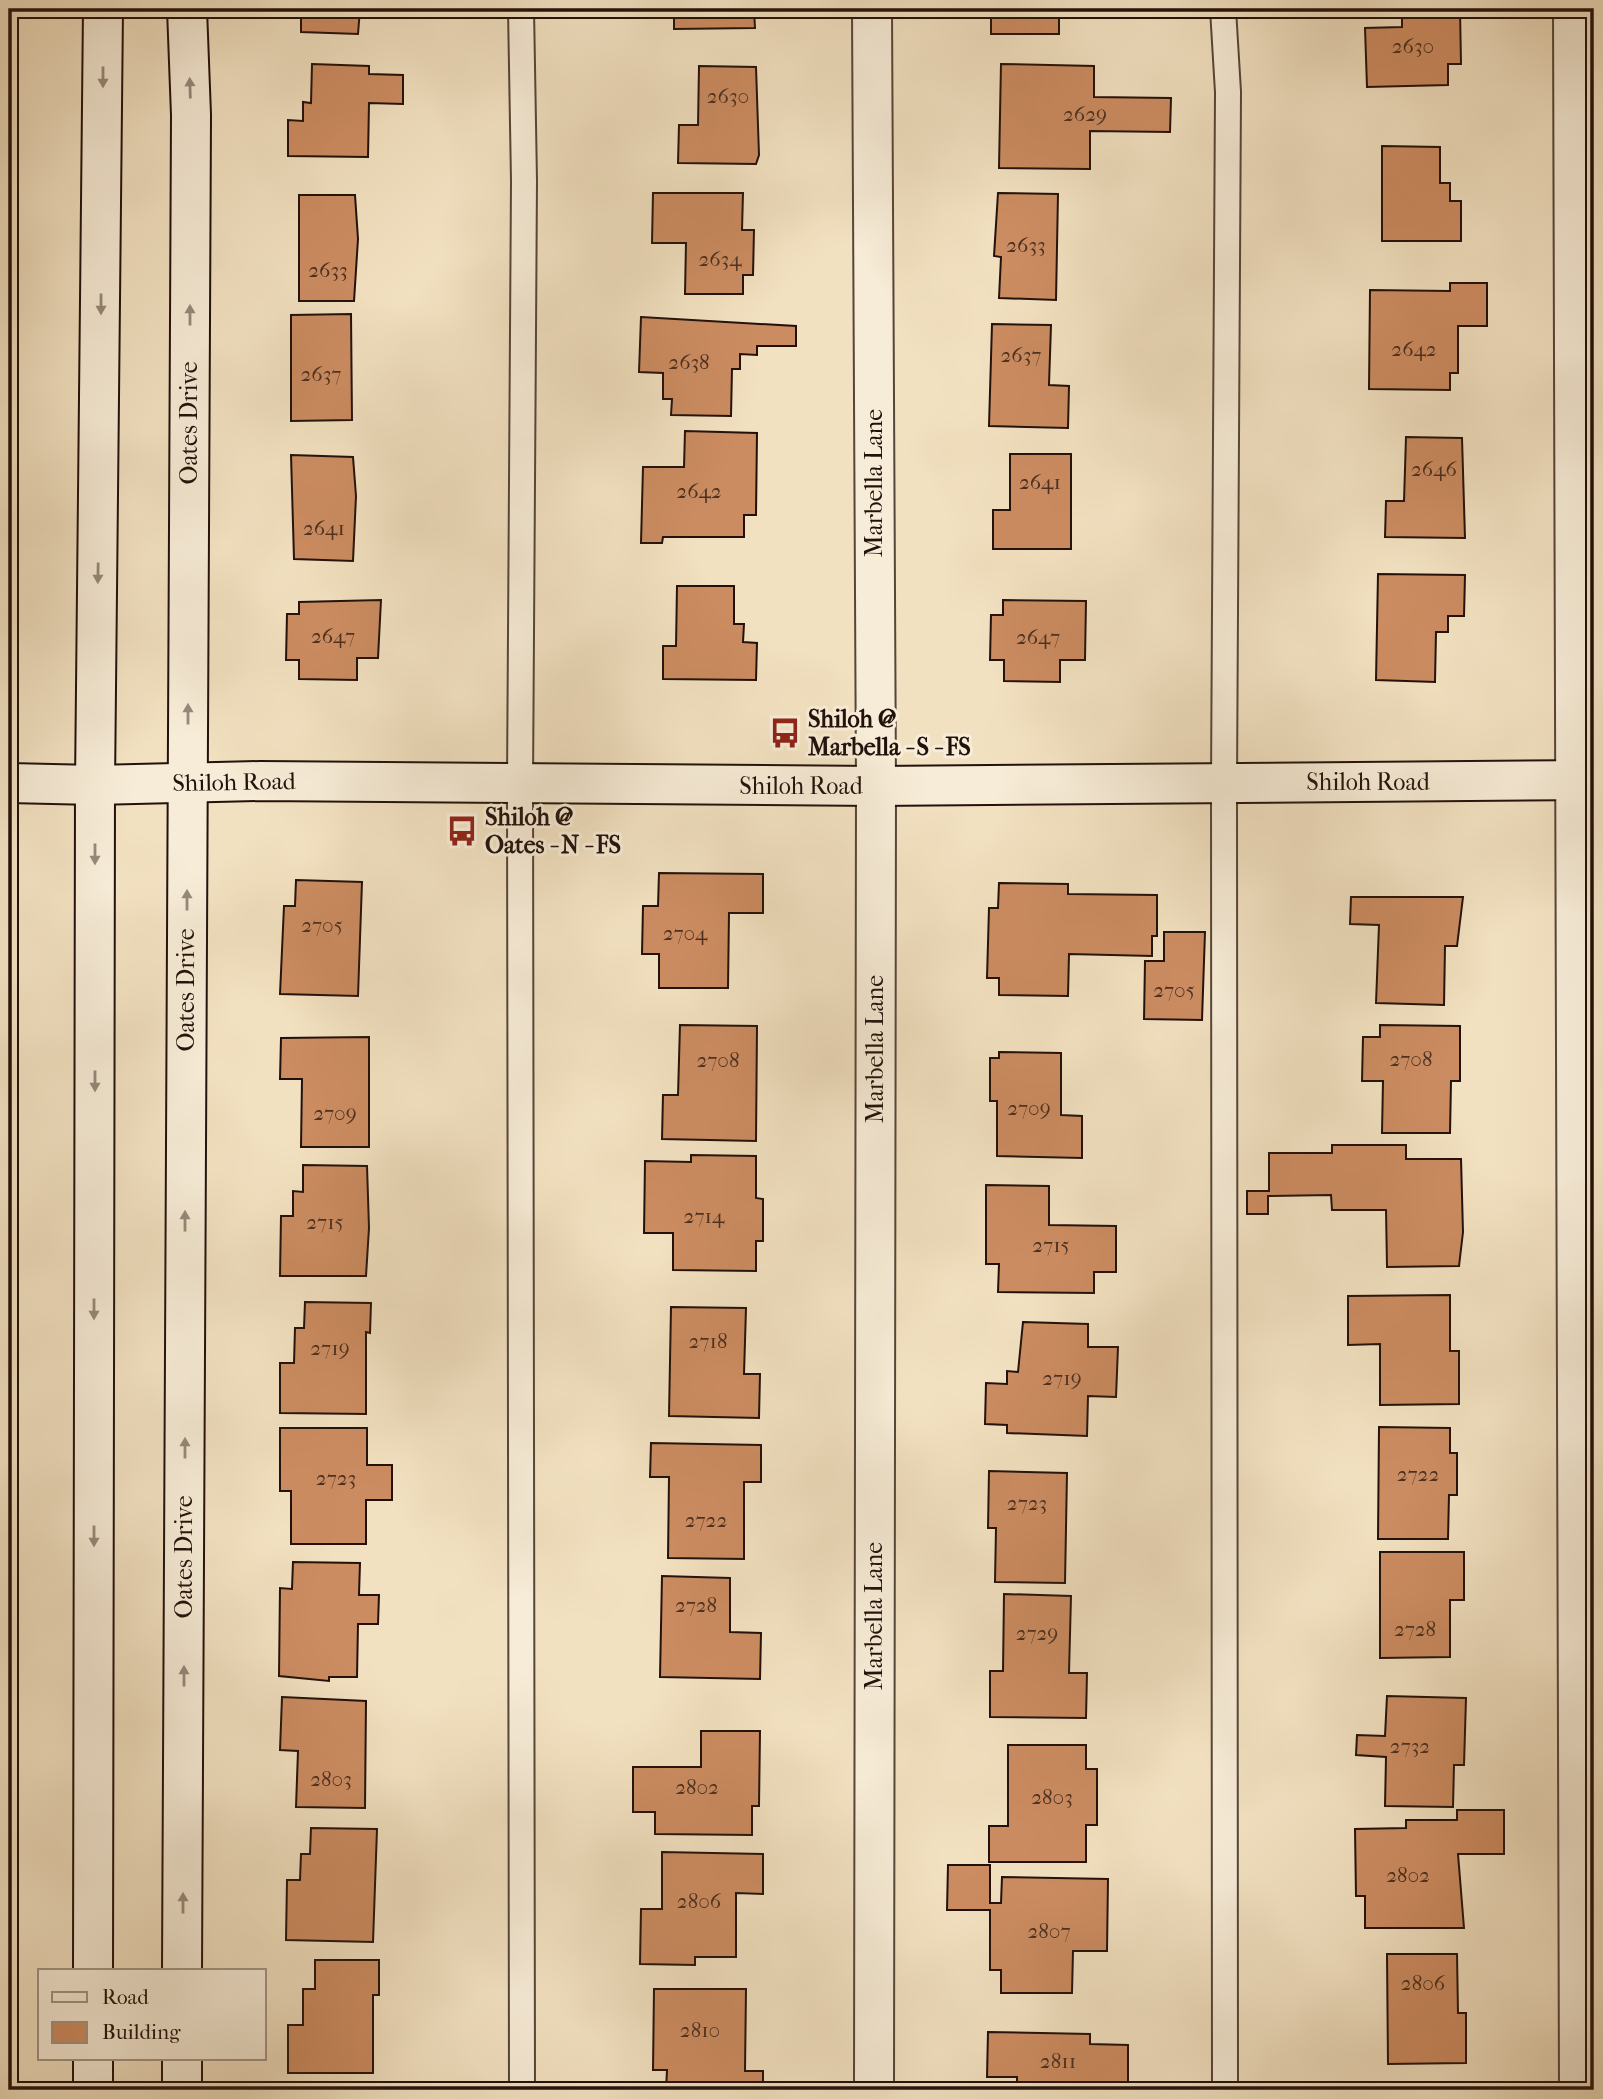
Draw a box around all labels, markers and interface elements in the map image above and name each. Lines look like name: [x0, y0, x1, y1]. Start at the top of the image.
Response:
house number: 2630: [1392, 34, 1434, 58]
one-way arrow: [97, 66, 109, 88]
one-way arrow: [184, 77, 195, 99]
house number: 2630: [707, 84, 749, 108]
house number: 2629: [1063, 102, 1107, 126]
house number: 2633: [1006, 233, 1046, 257]
house number: 2634: [698, 247, 742, 271]
house number: 2633: [308, 258, 348, 282]
one-way arrow: [95, 294, 107, 316]
one-way arrow: [184, 304, 196, 326]
house number: 2642: [1391, 337, 1437, 361]
house number: 2637: [1001, 343, 1041, 367]
house number: 2638: [668, 350, 710, 374]
street label: Oates Drive: [175, 361, 203, 485]
house number: 2637: [301, 362, 341, 386]
street label: Marbella Lane: [860, 409, 888, 557]
house number: 2646: [1411, 457, 1458, 481]
house number: 2641: [1019, 470, 1061, 494]
house number: 2642: [676, 479, 722, 503]
house number: 2641: [303, 516, 345, 540]
one-way arrow: [93, 562, 104, 584]
house number: 2647: [311, 624, 355, 648]
house number: 2647: [1016, 625, 1060, 649]
one-way arrow: [182, 703, 194, 725]
place label: Shiloh @ Marbella - S - FS: [808, 705, 971, 761]
bus stop icon: Shiloh @ Marbella - S - FS: [768, 716, 802, 750]
street label: Shiloh Road: [172, 767, 297, 797]
street label: Shiloh Road: [1306, 768, 1431, 796]
street label: Shiloh Road: [739, 772, 864, 800]
place label: Shiloh @ Oates - N - FS: [485, 803, 621, 859]
bus stop icon: Shiloh @ Oates - N - FS: [445, 814, 479, 848]
one-way arrow: [89, 843, 101, 865]
one-way arrow: [181, 889, 193, 911]
house number: 2705: [301, 913, 343, 937]
house number: 2704: [663, 921, 708, 945]
street label: Oates Drive: [172, 928, 200, 1052]
street label: Marbella Lane: [861, 975, 889, 1123]
house number: 2705: [1153, 978, 1195, 1002]
house number: 2708: [1390, 1047, 1433, 1071]
house number: 2708: [697, 1048, 740, 1072]
one-way arrow: [89, 1070, 101, 1092]
house number: 2709: [1007, 1096, 1051, 1120]
house number: 2709: [313, 1101, 357, 1125]
house number: 2714: [684, 1204, 725, 1228]
one-way arrow: [180, 1209, 191, 1231]
house number: 2715: [306, 1210, 344, 1234]
house number: 2715: [1032, 1233, 1070, 1257]
one-way arrow: [88, 1298, 100, 1320]
house number: 2718: [689, 1329, 727, 1353]
house number: 2719: [310, 1336, 350, 1360]
house number: 2719: [1042, 1366, 1082, 1390]
one-way arrow: [179, 1437, 191, 1459]
house number: 2722: [1397, 1462, 1439, 1486]
house number: 2723: [316, 1466, 356, 1490]
house number: 2723: [1007, 1491, 1047, 1515]
street label: Oates Drive: [170, 1495, 198, 1619]
house number: 2722: [685, 1508, 727, 1532]
one-way arrow: [88, 1525, 100, 1547]
street label: Marbella Lane: [860, 1542, 888, 1690]
house number: 2728: [675, 1593, 717, 1617]
house number: 2728: [1394, 1617, 1436, 1641]
house number: 2729: [1016, 1621, 1058, 1645]
one-way arrow: [178, 1664, 190, 1686]
house number: 2732: [1390, 1734, 1430, 1758]
house number: 2803: [310, 1767, 352, 1791]
house number: 2802: [675, 1775, 719, 1799]
house number: 2803: [1031, 1785, 1073, 1809]
house number: 2802: [1386, 1863, 1430, 1887]
house number: 2806: [677, 1889, 722, 1913]
one-way arrow: [177, 1892, 189, 1914]
house number: 2807: [1027, 1919, 1071, 1943]
legend: [38, 1969, 266, 2060]
house number: 2806: [1401, 1971, 1446, 1995]
text: Road: [102, 1985, 149, 2009]
house number: 2810: [680, 2018, 720, 2042]
text: Building: [102, 2020, 181, 2044]
house number: 2811: [1040, 2049, 1076, 2073]

